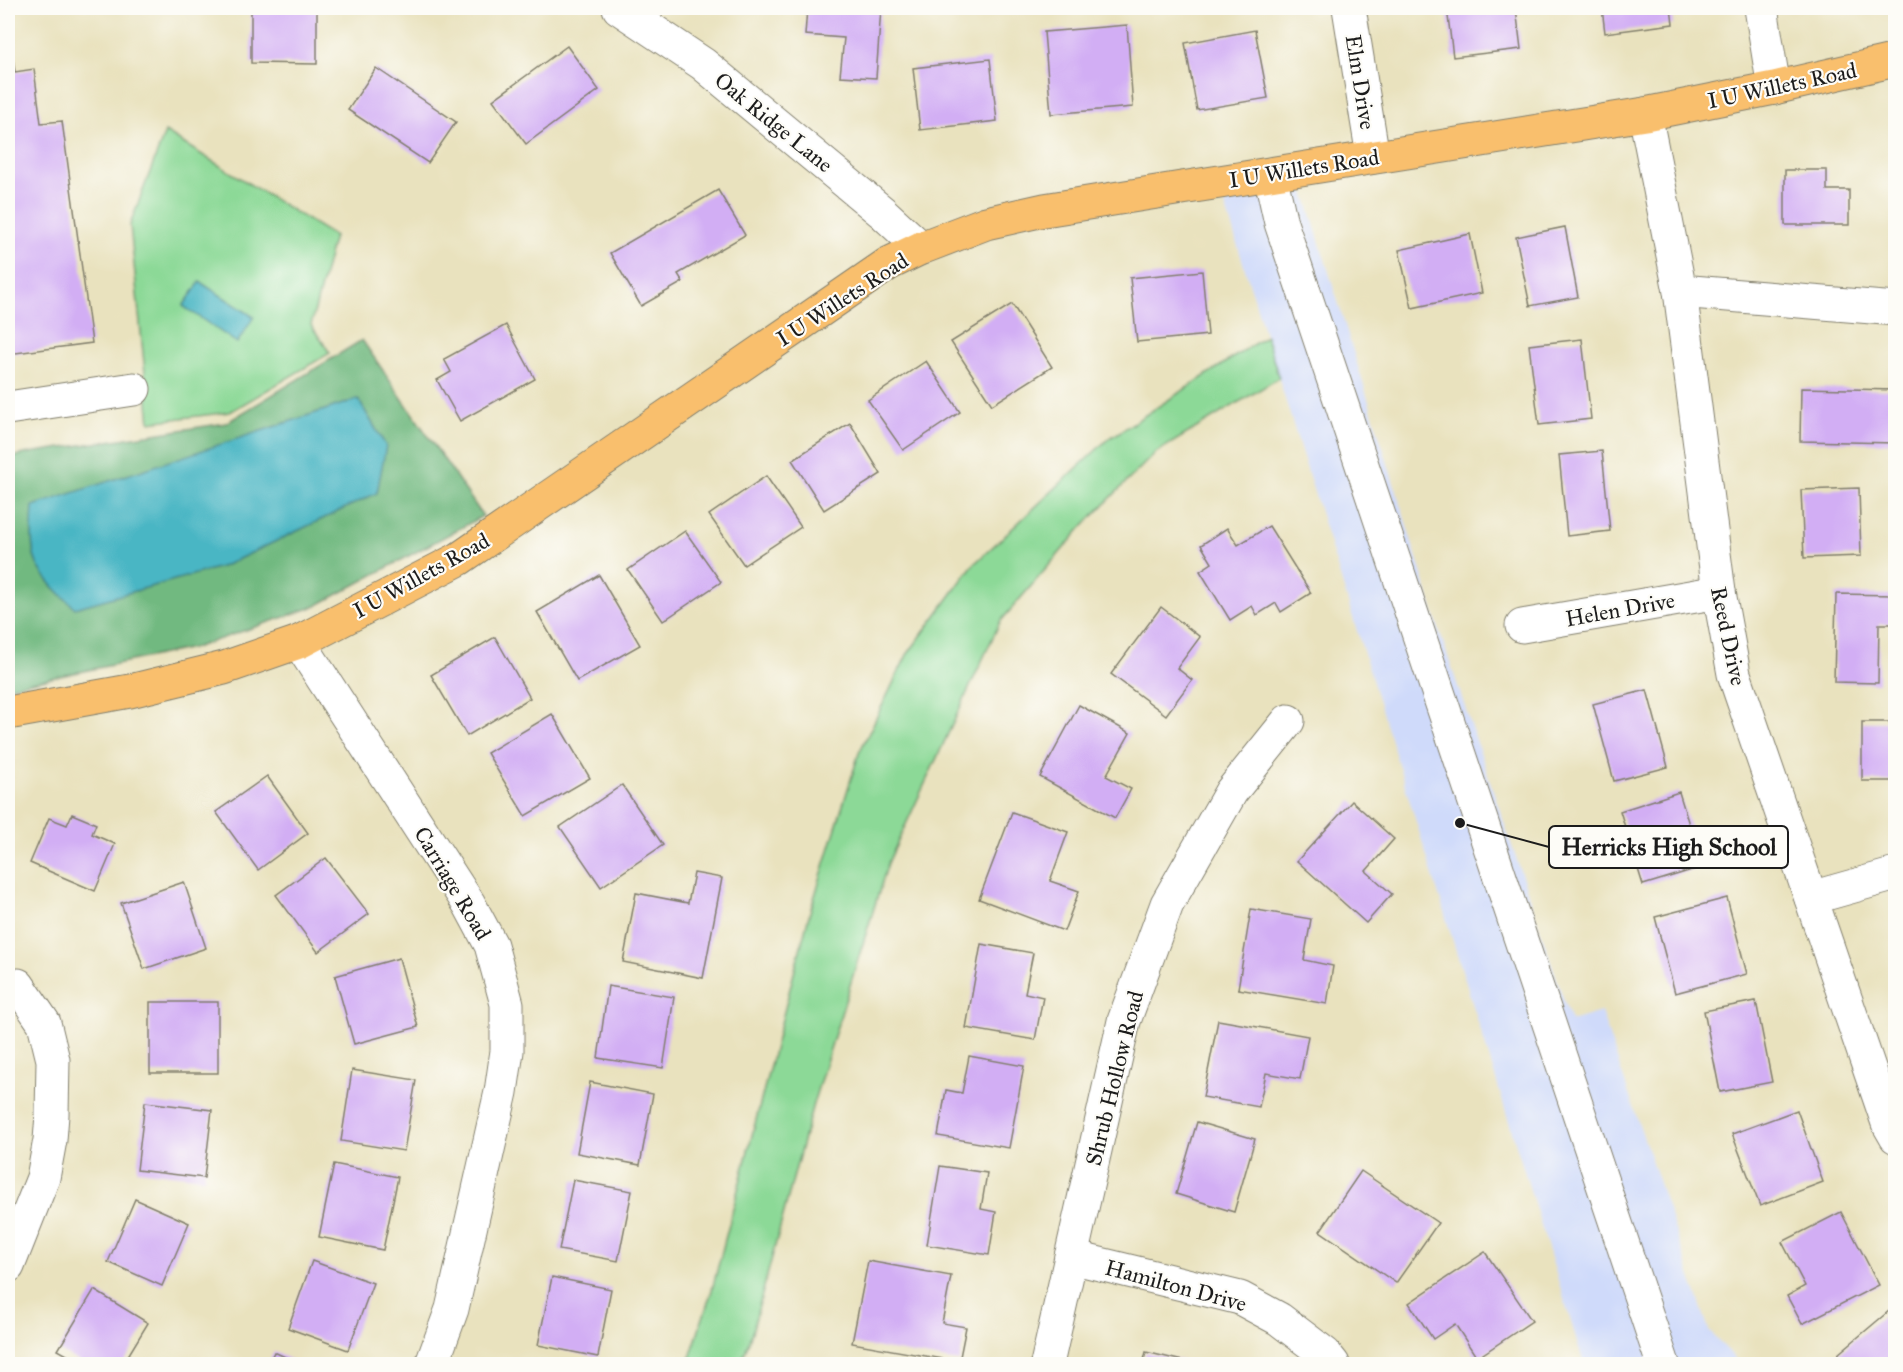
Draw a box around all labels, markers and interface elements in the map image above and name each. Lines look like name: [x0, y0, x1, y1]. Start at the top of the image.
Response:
street label: Elm Drive: [1340, 33, 1381, 132]
street label: I U Willets Road: [1705, 57, 1859, 114]
street label: Oak Ridge Lane: [709, 66, 838, 178]
street label: I U Willets Road: [1227, 143, 1381, 194]
street label: I U Willets Road: [771, 247, 913, 352]
street label: I U Willets Road: [348, 527, 494, 624]
street label: Reed Drive: [1705, 584, 1752, 688]
street label: Helen Drive: [1563, 587, 1677, 632]
street label: Carriage Road: [408, 822, 497, 945]
callout: Herricks High School: [1549, 826, 1788, 868]
text: Herricks High School: [1561, 832, 1777, 862]
street label: Shrub Hollow Road: [1080, 988, 1149, 1168]
street label: Hamilton Drive: [1102, 1254, 1250, 1317]

